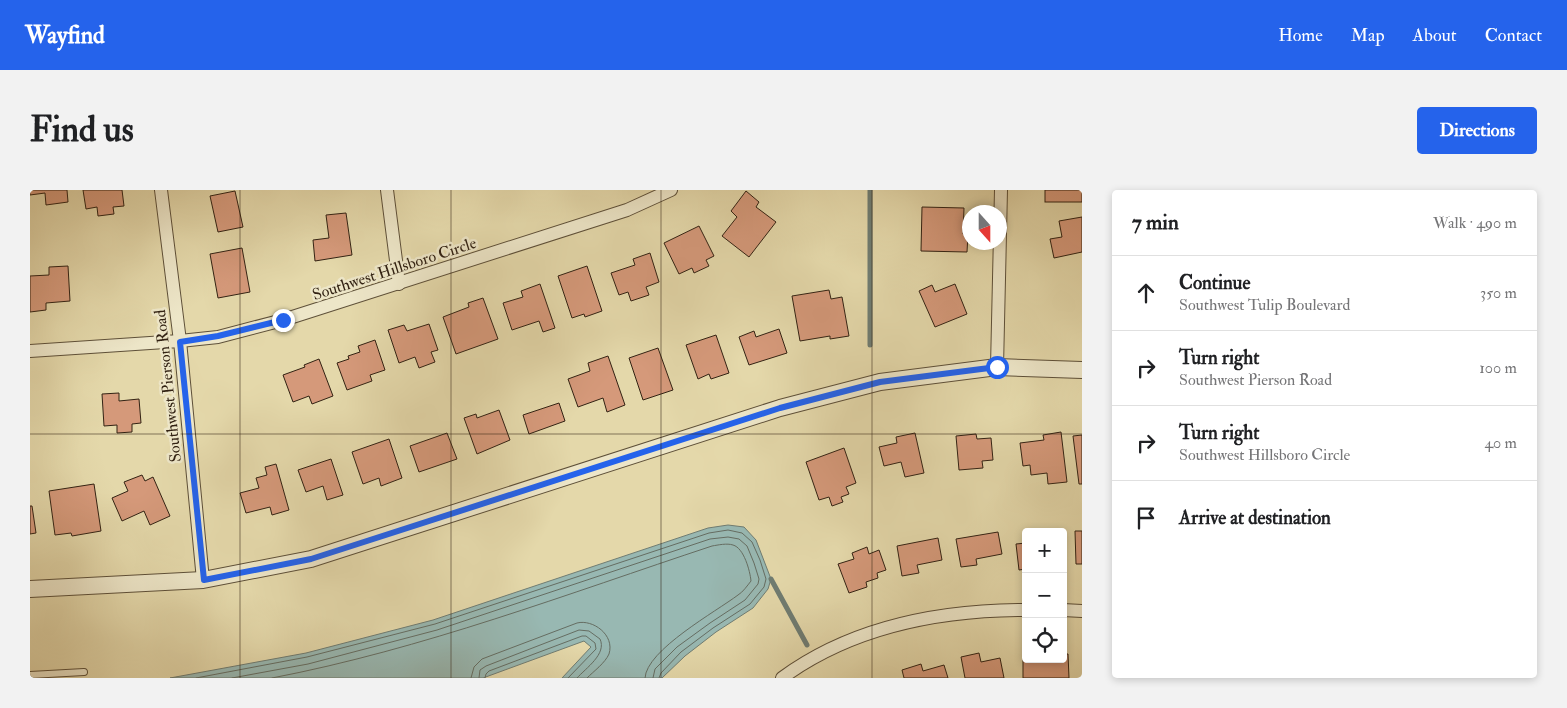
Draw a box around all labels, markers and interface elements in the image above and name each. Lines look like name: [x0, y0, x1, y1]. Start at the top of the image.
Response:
text: Wayfind: [25, 20, 105, 51]
text: Home: [1278, 24, 1323, 47]
text: Map: [1351, 24, 1385, 47]
text: About: [1413, 24, 1457, 47]
text: Contact: [1485, 24, 1542, 47]
button: Directions: [1417, 107, 1537, 154]
text: Find us: [30, 108, 134, 152]
north arrow: [962, 205, 1007, 250]
text: 7 min: [1132, 209, 1179, 236]
text: Walk · 490 m: [1433, 213, 1517, 233]
street label: Southwest Hillsboro Circle: [310, 233, 479, 305]
text: Continue: [1179, 271, 1250, 295]
icon: ahead: [1132, 279, 1160, 307]
text: 350 m: [1480, 283, 1517, 303]
text: Southwest Tulip Boulevard: [1179, 295, 1350, 315]
street label: Southwest Pierson Road: [150, 309, 186, 463]
route end: [272, 309, 295, 332]
text: Turn right: [1179, 346, 1259, 370]
icon: right: [1132, 354, 1160, 382]
route start: [986, 356, 1009, 379]
text: 100 m: [1479, 358, 1517, 378]
text: Southwest Pierson Road: [1179, 370, 1332, 390]
text: Turn right: [1179, 421, 1259, 445]
icon: right: [1132, 429, 1160, 457]
text: 40 m: [1484, 433, 1517, 453]
text: Southwest Hillsboro Circle: [1179, 445, 1350, 465]
icon: arrive: [1132, 504, 1160, 532]
text: Arrive at destination: [1179, 506, 1331, 530]
map controls: [1022, 528, 1067, 663]
button: +: [1022, 528, 1067, 573]
button: −: [1022, 573, 1067, 618]
button: locate: [1022, 618, 1067, 663]

